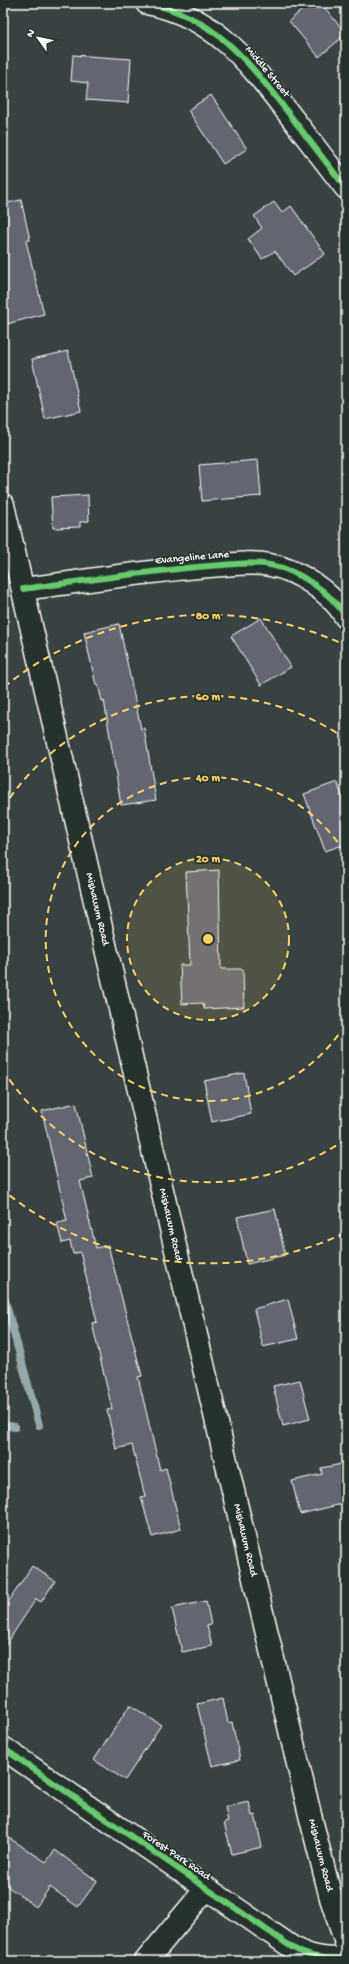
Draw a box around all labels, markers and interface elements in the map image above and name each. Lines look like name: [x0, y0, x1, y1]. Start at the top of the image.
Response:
north arrow: [18, 18, 58, 58]
text: N: [24, 27, 38, 40]
street label: Middle Street: [242, 44, 293, 101]
street label: Evangeline Lane: [154, 549, 230, 567]
text: 80 m: [196, 610, 221, 624]
text: 60 m: [196, 691, 221, 705]
text: 40 m: [195, 772, 220, 786]
text: 20 m: [196, 853, 221, 867]
street label: Mishawum Road: [83, 872, 111, 948]
centre of rings: [201, 932, 215, 946]
street label: Mishawum Road: [156, 1187, 185, 1264]
street label: Mishawum Road: [230, 1503, 260, 1579]
street label: Mishawum Road: [305, 1818, 335, 1894]
street label: Forest Park Road: [139, 1828, 214, 1884]

